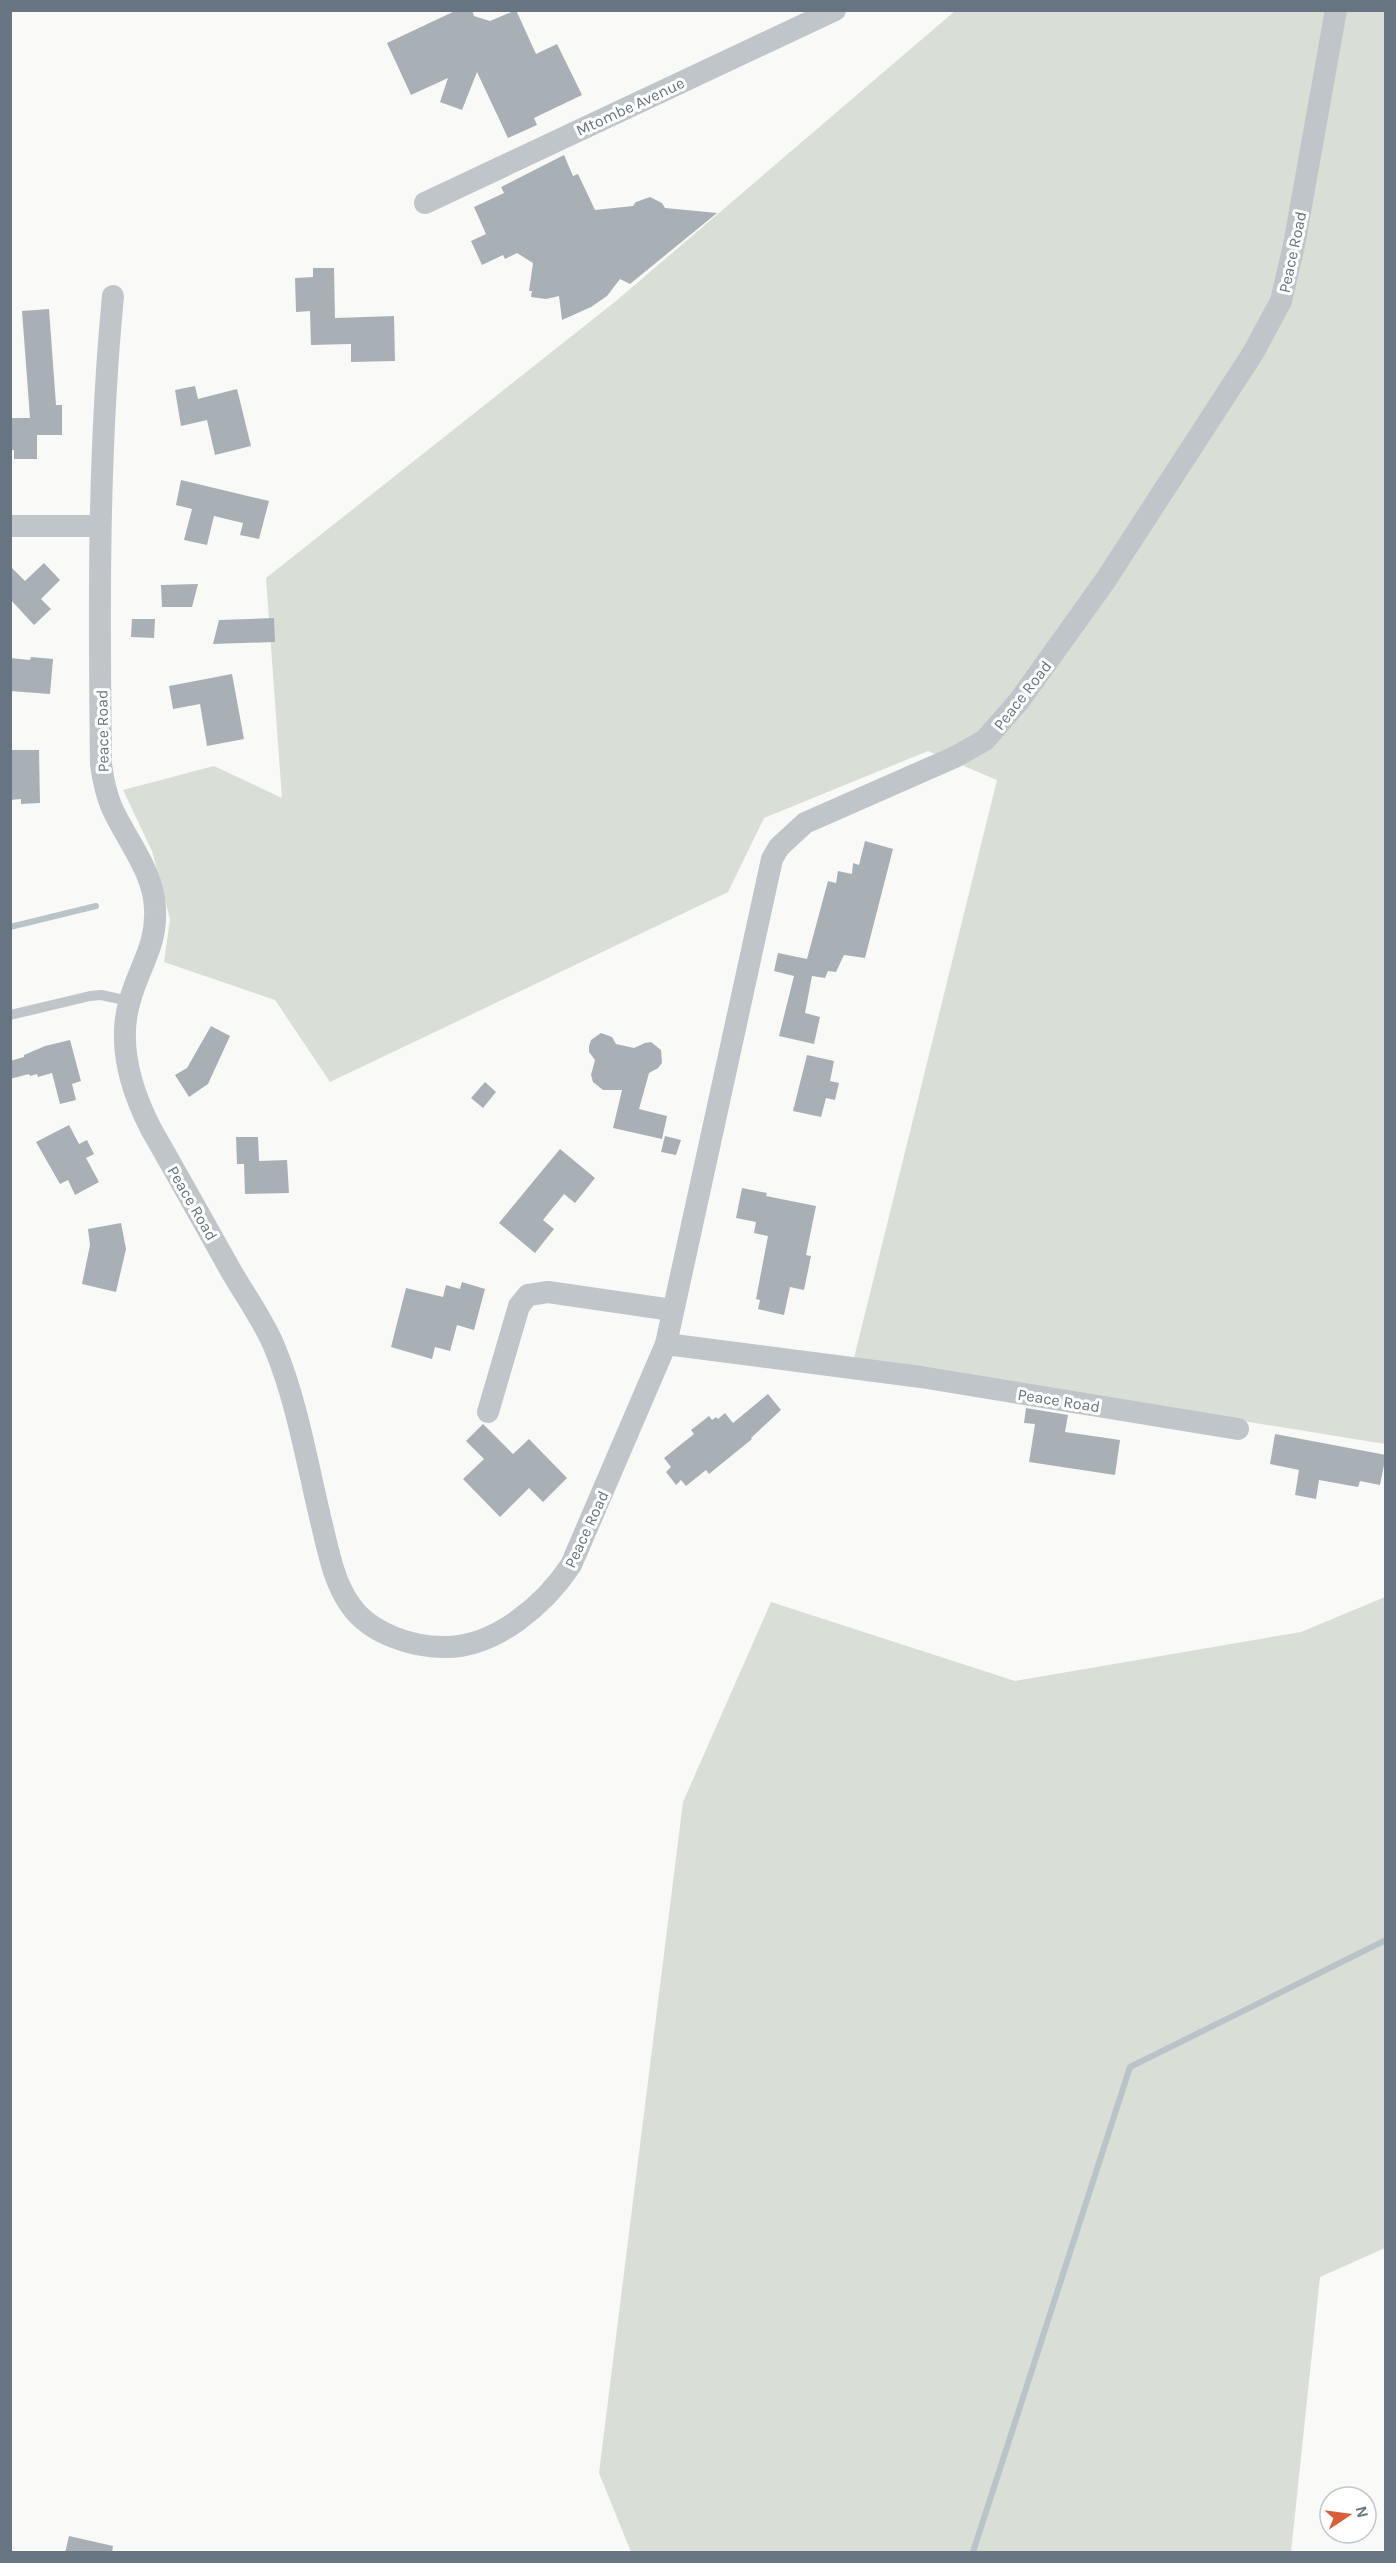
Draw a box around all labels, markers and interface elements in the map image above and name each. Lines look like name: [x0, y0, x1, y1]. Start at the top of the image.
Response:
street label: Mtombe Avenue: [573, 73, 687, 140]
street label: Peace Road: [1275, 210, 1310, 295]
street label: Peace Road: [989, 657, 1055, 734]
street label: Peace Road: [92, 689, 113, 773]
street label: Peace Road: [164, 1163, 222, 1244]
street label: Peace Road: [1016, 1385, 1101, 1416]
street label: Peace Road: [560, 1488, 613, 1571]
north arrow: [1318, 2485, 1378, 2545]
text: N: [1352, 2504, 1373, 2519]

